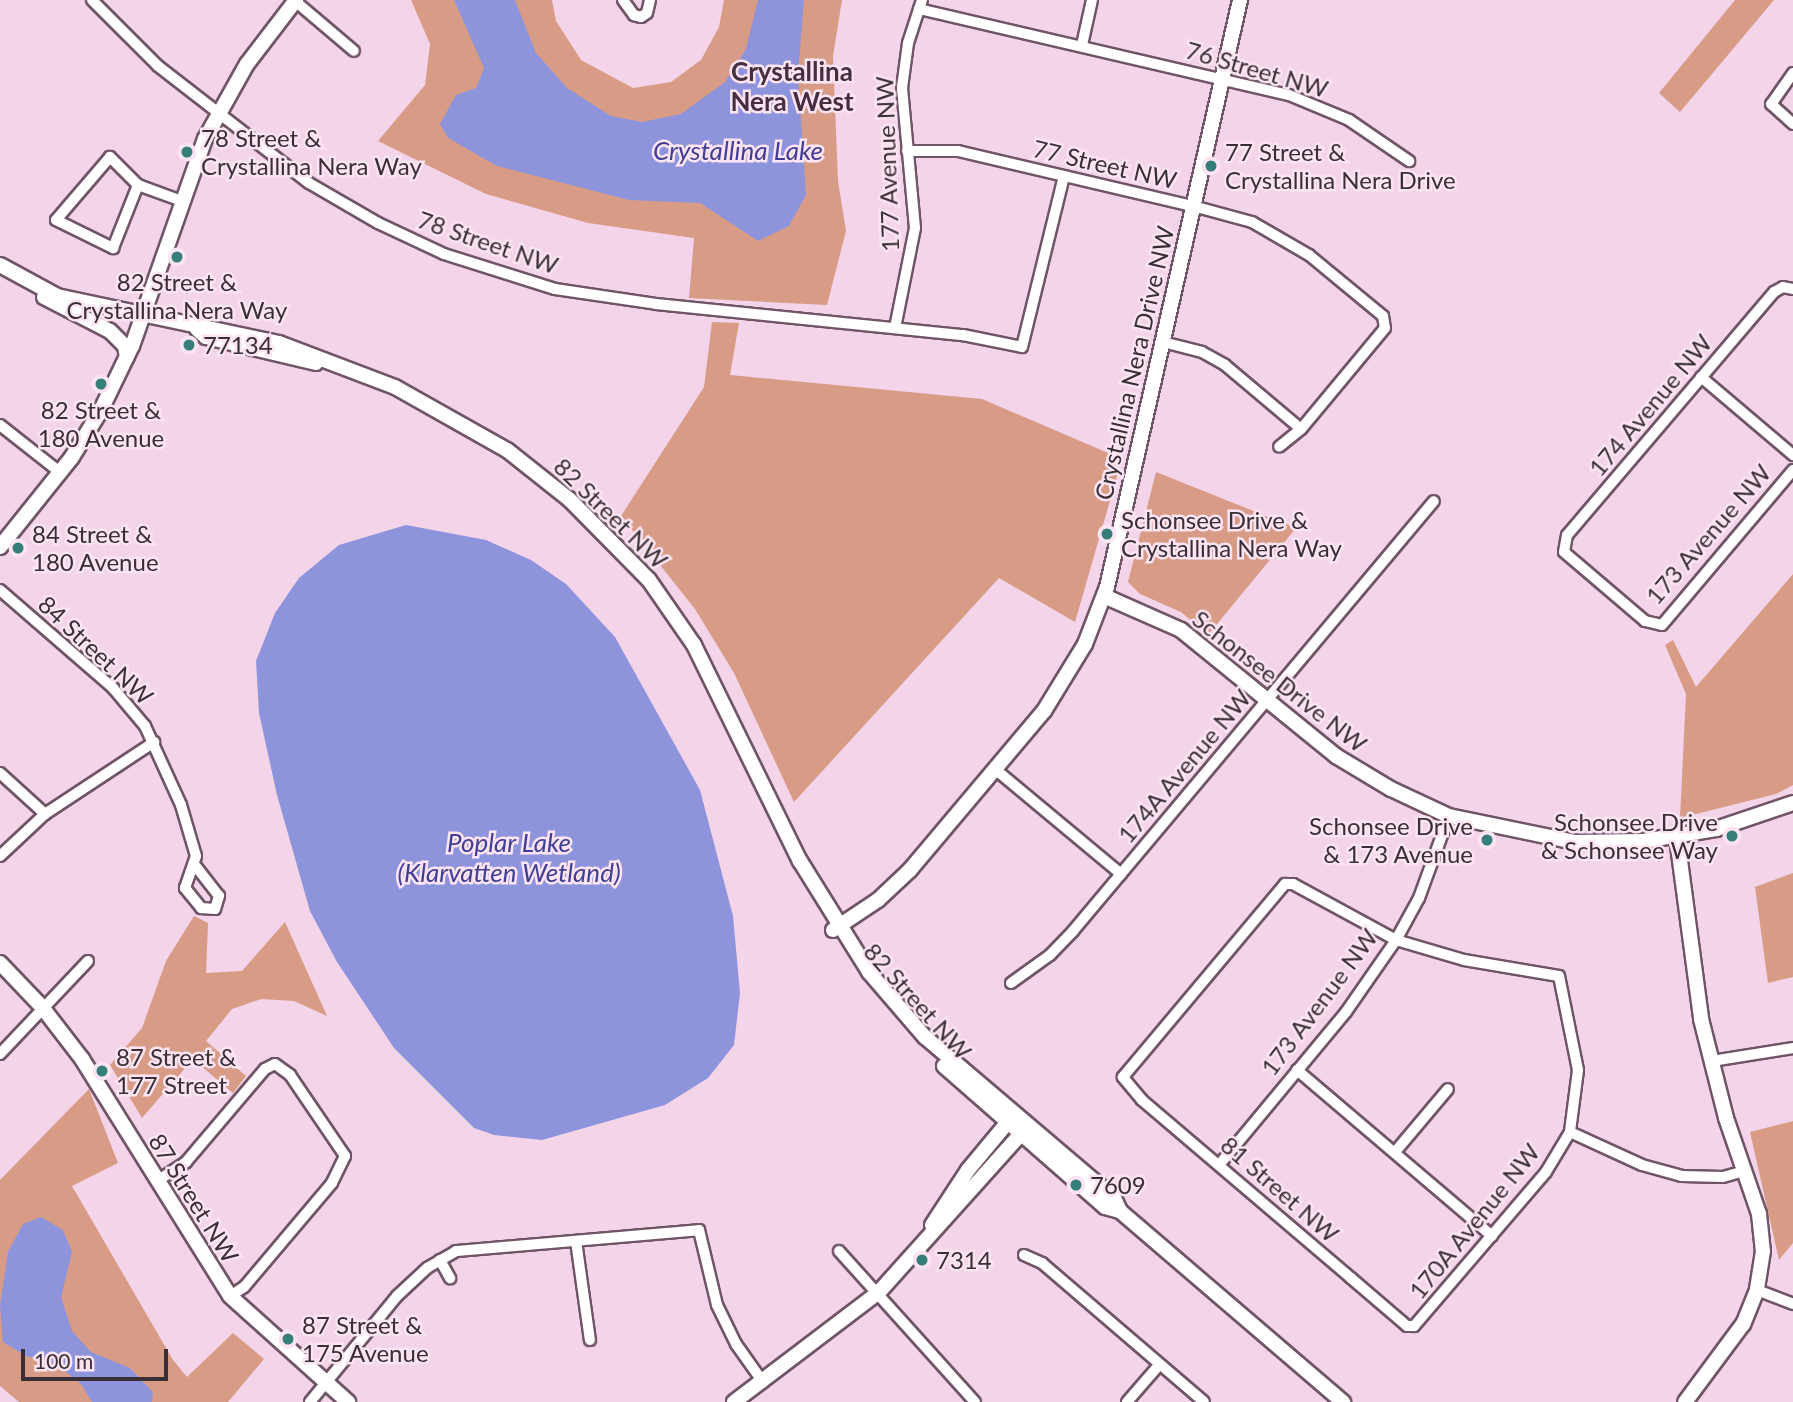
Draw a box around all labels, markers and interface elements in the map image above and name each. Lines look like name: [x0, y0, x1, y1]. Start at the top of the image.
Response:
street label: 76 Street NW: [1183, 35, 1331, 103]
district label: Crystallina Nera West: [730, 56, 854, 118]
street label: 177 Avenue NW: [870, 75, 904, 253]
place label: 78 Street & Crystallina Nera Way: [201, 124, 422, 180]
street label: 77 Street NW: [1030, 133, 1180, 195]
water label: Crystallina Lake: [653, 135, 823, 167]
place label: 77 Street & Crystallina Nera Drive: [1225, 138, 1456, 194]
marker: 78 Street & Crystallina Nera Way: [179, 144, 195, 160]
marker: 77 Street & Crystallina Nera Drive: [1203, 158, 1219, 174]
street label: 78 Street NW: [414, 205, 562, 279]
street label: Crystallina Nera Drive NW: [1088, 223, 1180, 503]
marker: 82 Street & Crystallina Nera Way: [169, 249, 185, 265]
place label: 82 Street & Crystallina Nera Way: [66, 268, 288, 324]
street label: 174 Avenue NW: [1582, 328, 1718, 482]
place label: 77134: [203, 331, 273, 359]
marker: 77134: [181, 337, 197, 353]
marker: 82 Street & 180 Avenue: [93, 376, 109, 392]
place label: 82 Street & 180 Avenue: [37, 396, 165, 452]
street label: 82 Street NW: [548, 452, 674, 574]
street label: 173 Avenue NW: [1639, 458, 1777, 610]
place label: Schonsee Drive & Crystallina Nera Way: [1121, 506, 1342, 562]
place label: 84 Street & 180 Avenue: [32, 520, 159, 576]
marker: Schonsee Drive & Crystallina Nera Way: [1099, 526, 1115, 542]
marker: 84 Street & 180 Avenue: [10, 540, 26, 556]
street label: 84 Street NW: [33, 590, 159, 710]
street label: Schonsee Drive NW: [1187, 604, 1373, 758]
street label: 174A Avenue NW: [1111, 683, 1257, 849]
place label: Schonsee Drive & Schonsee Way: [1541, 808, 1718, 864]
place label: Schonsee Drive & 173 Avenue: [1309, 812, 1473, 868]
water label: Poplar Lake (Klarvatten Wetland): [397, 827, 621, 888]
marker: Schonsee Drive & Schonsee Way: [1724, 828, 1740, 844]
marker: Schonsee Drive & 173 Avenue: [1479, 832, 1495, 848]
street label: 173 Avenue NW: [1254, 923, 1384, 1081]
street label: 82 Street NW: [858, 937, 978, 1065]
place label: 87 Street & 177 Street: [116, 1043, 236, 1099]
marker: 87 Street & 177 Street: [94, 1063, 110, 1079]
street label: 87 Street NW: [143, 1128, 245, 1268]
street label: 81 Street NW: [1215, 1130, 1345, 1248]
street label: 170A Avenue NW: [1402, 1137, 1546, 1305]
place label: 7609: [1090, 1171, 1146, 1199]
marker: 7609: [1068, 1177, 1084, 1193]
place label: 7314: [936, 1246, 992, 1274]
marker: 7314: [914, 1252, 930, 1268]
place label: 87 Street & 175 Avenue: [302, 1311, 429, 1367]
marker: 87 Street & 175 Avenue: [280, 1331, 296, 1347]
scale bar: [24, 1336, 172, 1380]
text: 100 m: [34, 1348, 93, 1373]

